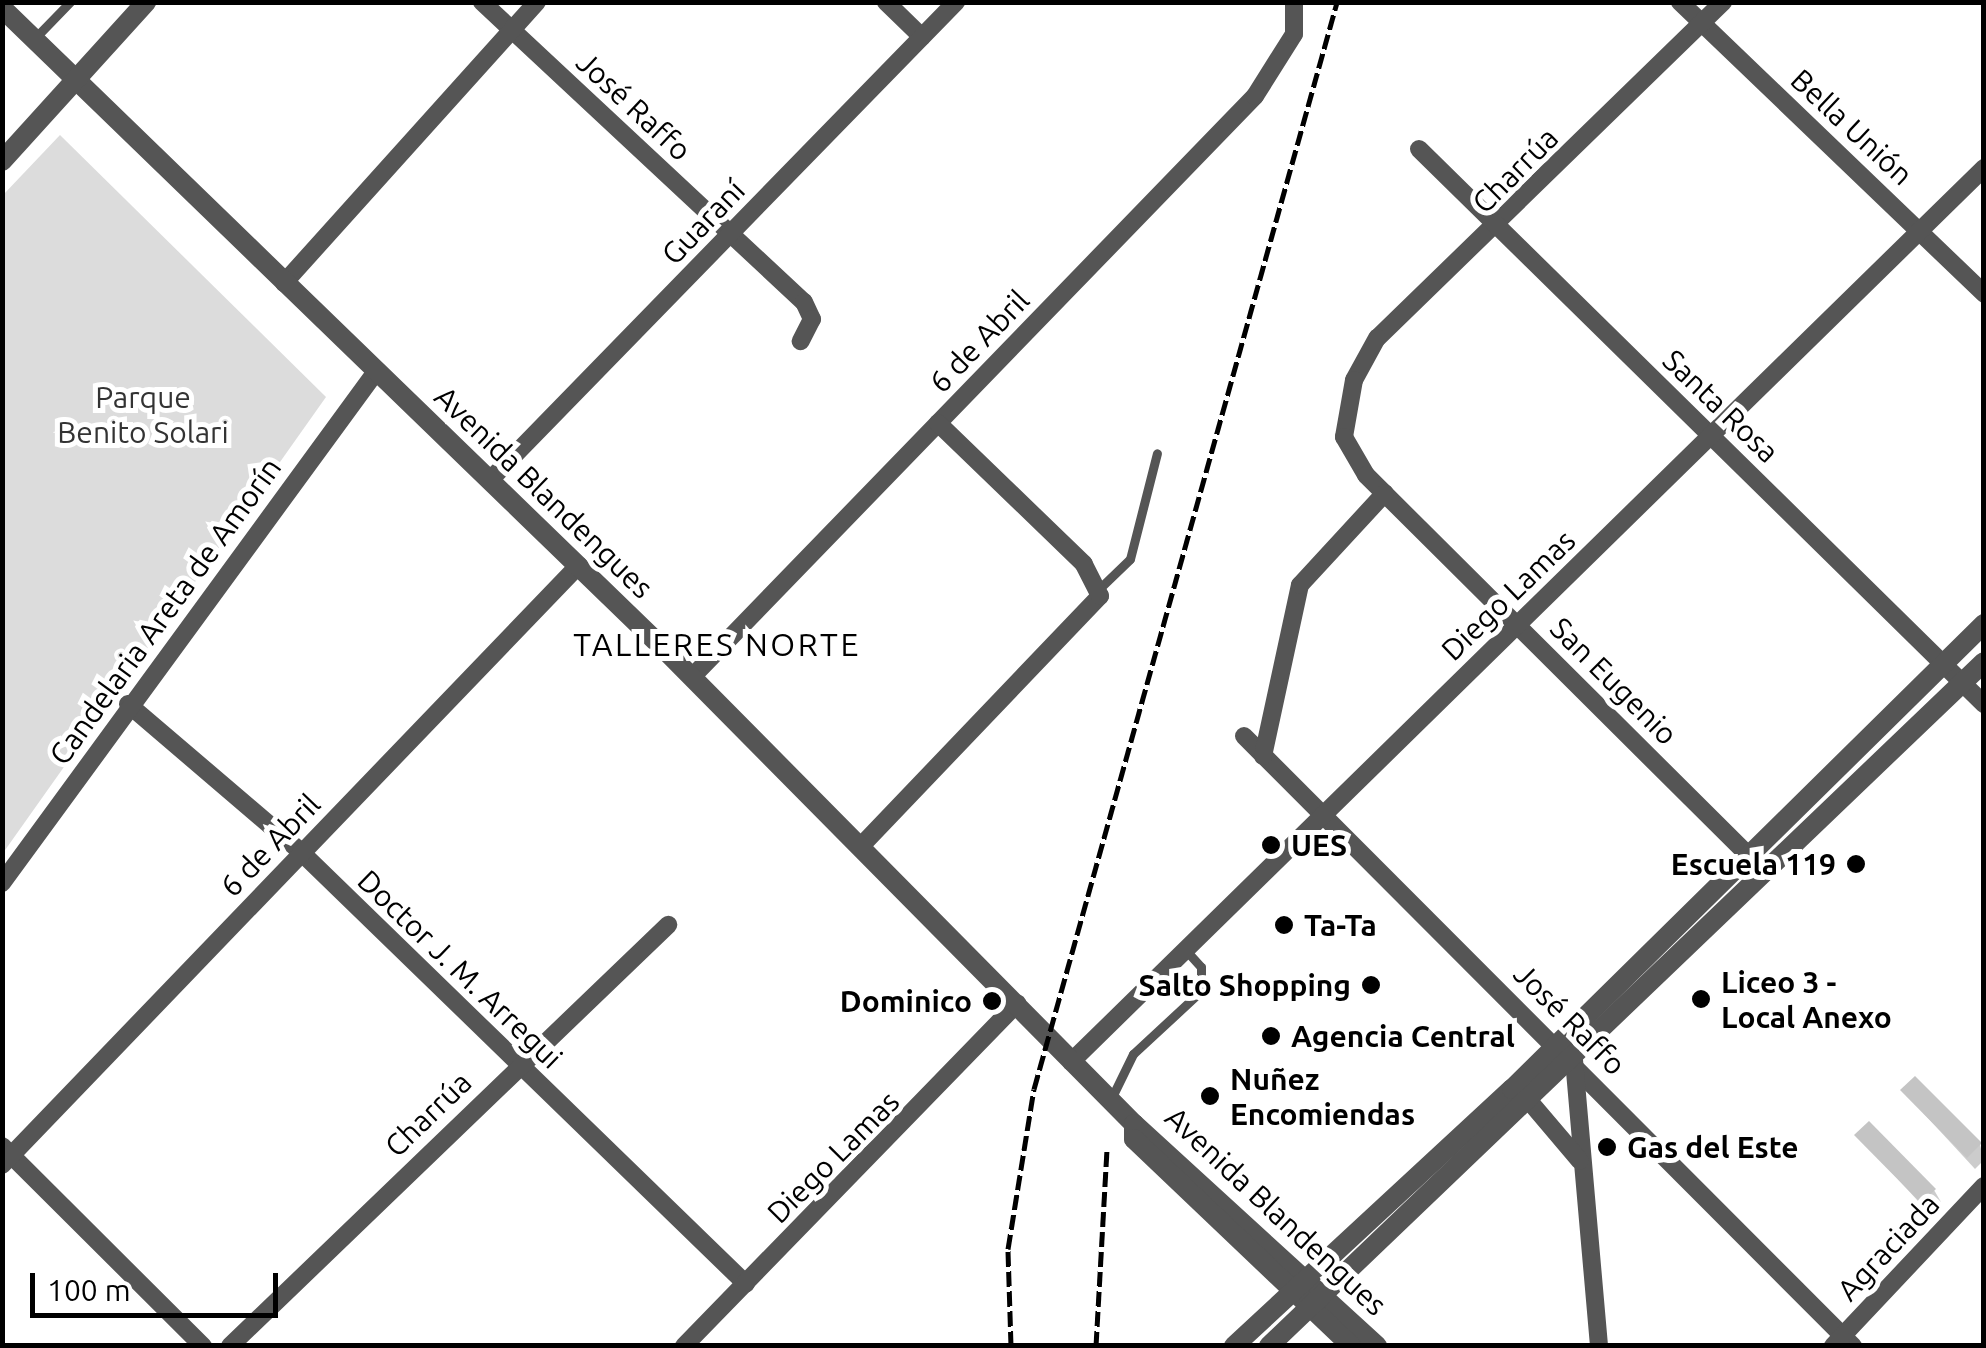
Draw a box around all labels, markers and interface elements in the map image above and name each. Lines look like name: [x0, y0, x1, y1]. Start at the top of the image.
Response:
street label: José Raffo: [569, 44, 699, 168]
street label: Bella Unión: [1784, 62, 1920, 192]
street label: Charrúa: [1465, 120, 1565, 220]
street label: Guaraní: [654, 172, 752, 272]
street label: 6 de Abril: [921, 282, 1037, 400]
street label: Santa Rosa: [1656, 342, 1786, 470]
park label: Parque Benito Solari: [57, 379, 229, 450]
street label: Avenida Blandengues: [427, 379, 661, 605]
street label: Candelaria Areta de Amorín: [42, 451, 288, 771]
street label: Diego Lamas: [1434, 522, 1582, 668]
street label: San Eugenio: [1543, 610, 1685, 752]
district label: TALLERES NORTE: [573, 625, 861, 663]
street label: 6 de Abril: [212, 786, 328, 904]
place label: UES: [1291, 827, 1347, 863]
marker: UES: [1260, 834, 1282, 856]
place label: Escuela 119: [1671, 846, 1836, 882]
marker: Escuela 119: [1845, 853, 1867, 875]
street label: Doctor J. M. Arregui: [350, 862, 570, 1076]
place label: Ta-Ta: [1304, 907, 1377, 943]
marker: Ta-Ta: [1273, 914, 1295, 936]
street label: José Raffo: [1507, 956, 1633, 1082]
place label: Liceo 3 - Local Anexo: [1721, 964, 1892, 1034]
place label: Salto Shopping: [1139, 967, 1351, 1003]
marker: Salto Shopping: [1360, 974, 1382, 996]
place label: Dominico: [840, 983, 972, 1019]
marker: Liceo 3 - Local Anexo: [1690, 988, 1712, 1010]
marker: Dominico: [981, 990, 1003, 1012]
place label: Agencia Central: [1291, 1018, 1515, 1054]
marker: Agencia Central: [1260, 1025, 1282, 1047]
place label: Nuñez Encomiendas: [1230, 1061, 1415, 1132]
street label: Charrúa: [377, 1064, 479, 1164]
street label: Diego Lamas: [760, 1084, 906, 1230]
marker: Nuñez Encomiendas: [1199, 1085, 1221, 1107]
street label: Avenida Blandengues: [1158, 1099, 1394, 1323]
place label: Gas del Este: [1627, 1129, 1799, 1165]
marker: Gas del Este: [1596, 1136, 1618, 1158]
street label: Agraciada: [1829, 1186, 1947, 1308]
scale bar: [35, 1253, 282, 1315]
text: 100 m: [47, 1273, 131, 1307]

